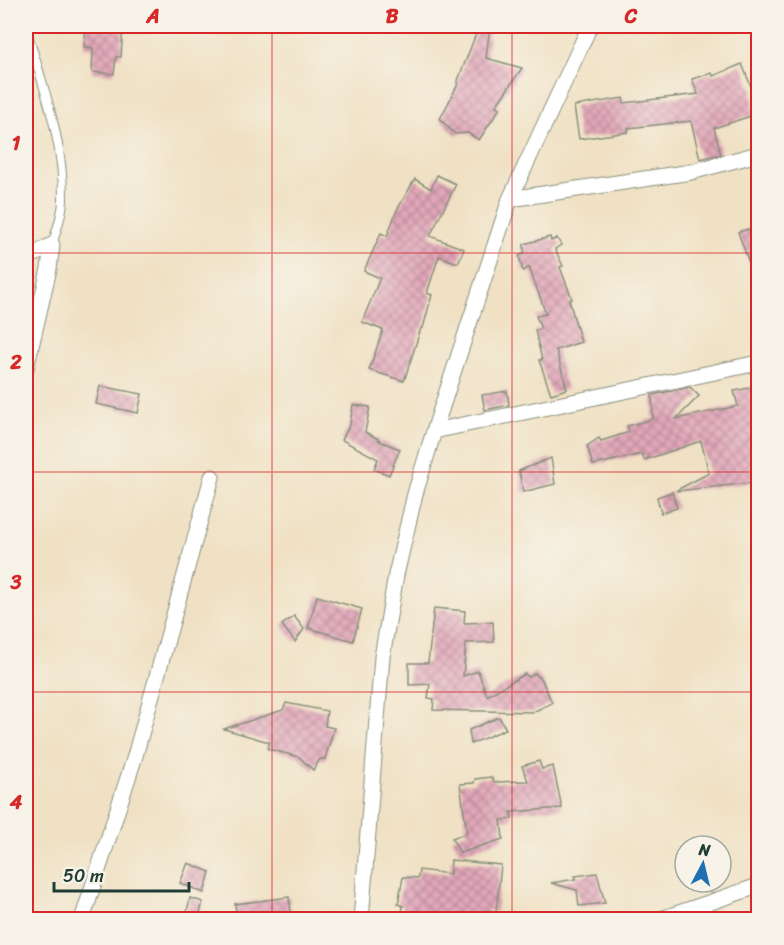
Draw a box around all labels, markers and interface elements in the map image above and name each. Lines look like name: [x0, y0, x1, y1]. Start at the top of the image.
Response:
text: A: [145, 0, 160, 34]
text: B: [386, 0, 399, 34]
text: C: [624, 0, 638, 34]
text: 1: [12, 126, 21, 161]
text: 2: [9, 345, 22, 380]
text: 3: [10, 565, 22, 600]
text: 4: [9, 785, 23, 820]
north arrow: [673, 834, 733, 894]
text: N: [697, 834, 713, 865]
scale bar: [54, 855, 189, 893]
text: 50 m: [63, 860, 104, 892]

